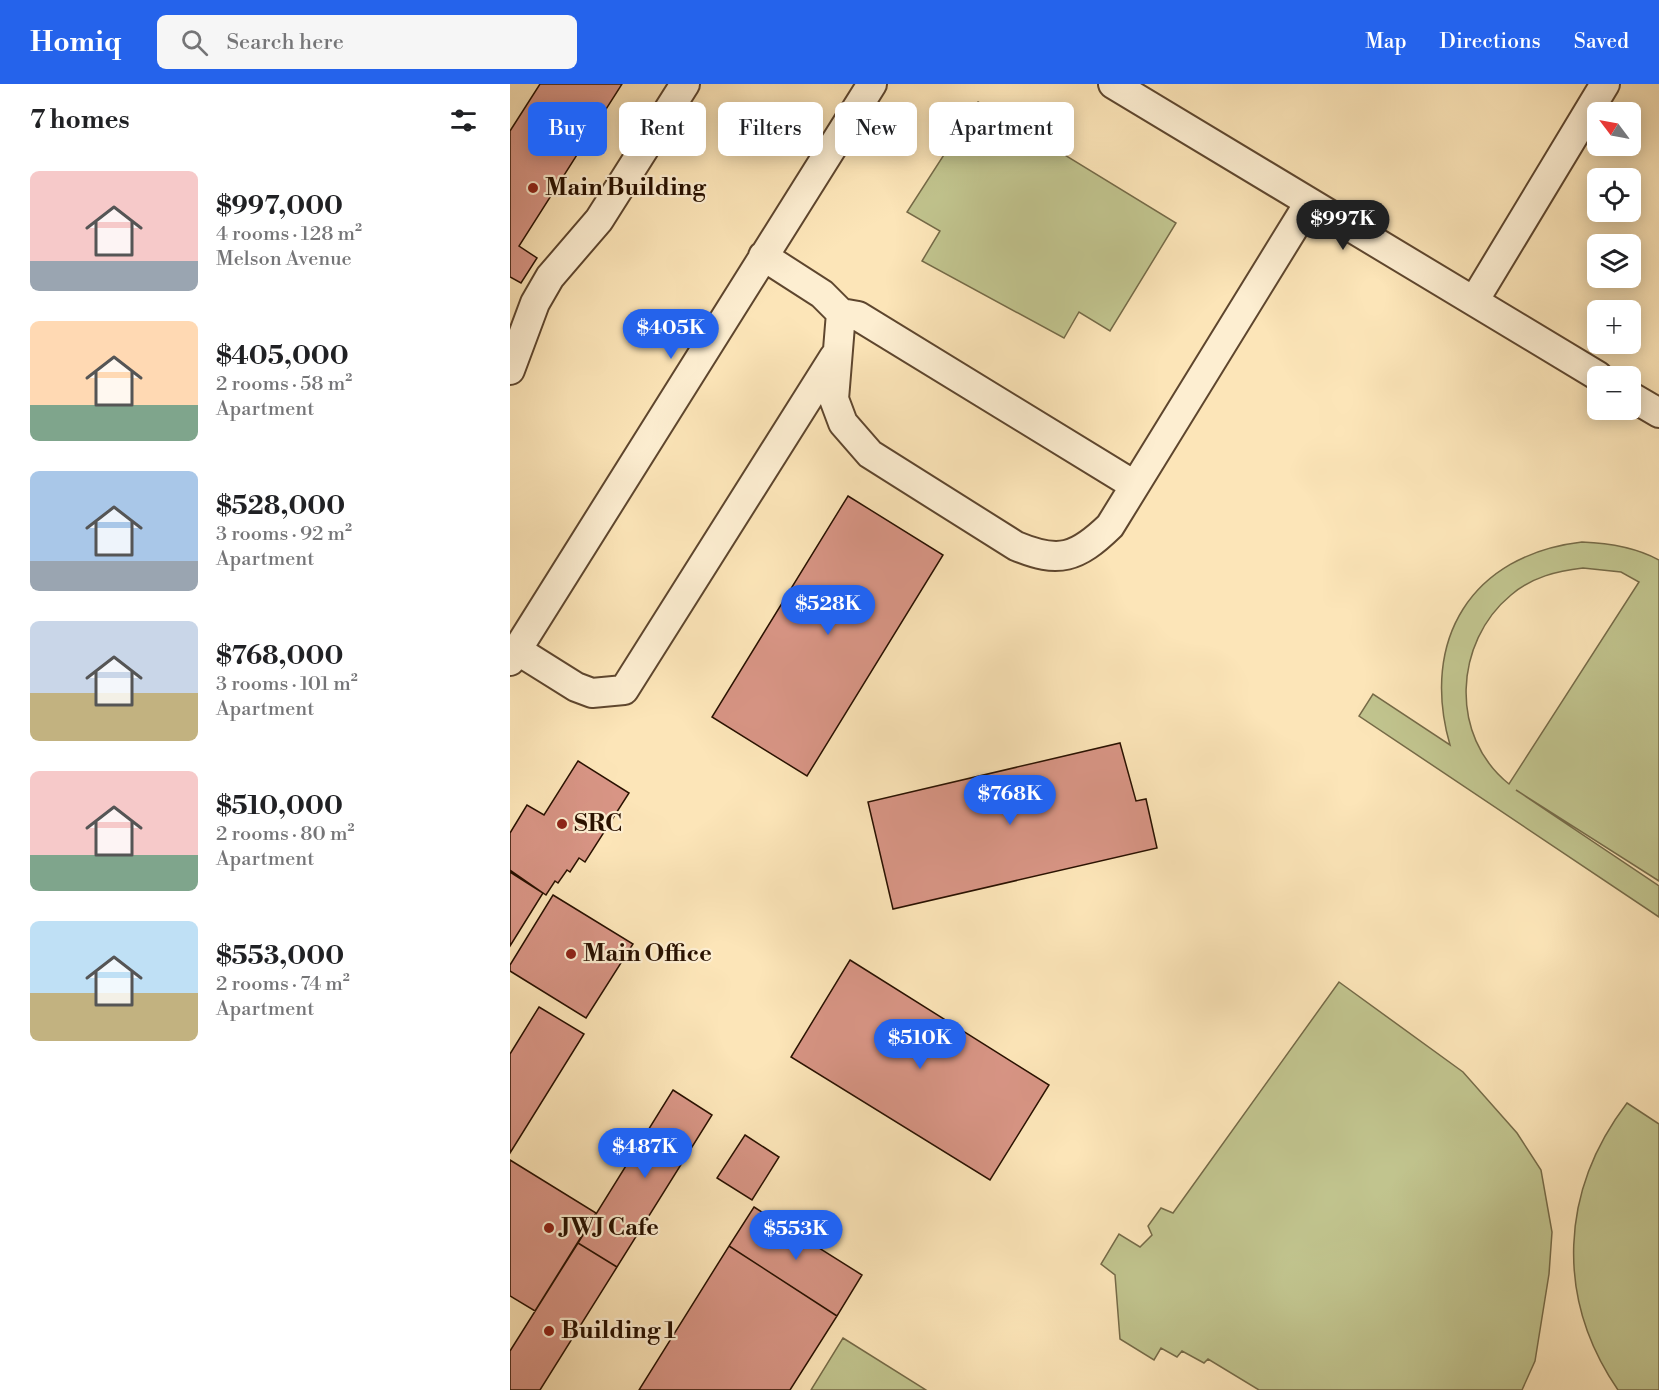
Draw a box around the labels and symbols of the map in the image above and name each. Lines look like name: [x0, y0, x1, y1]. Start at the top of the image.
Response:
north arrow: [1587, 102, 1641, 156]
place label: Main Building: [545, 173, 707, 203]
marker: Main Building: [526, 181, 540, 195]
pin: $997K: [1301, 200, 1385, 251]
pin: $405K: [629, 309, 713, 360]
pin: $528K: [786, 585, 870, 636]
pin: $768K: [968, 775, 1052, 826]
place label: SRC: [574, 809, 622, 839]
marker: SRC: [555, 817, 569, 831]
place label: Main Office: [583, 939, 712, 969]
marker: Main Office: [564, 947, 578, 961]
pin: $510K: [878, 1019, 962, 1070]
pin: $487K: [603, 1128, 687, 1179]
pin: $553K: [754, 1210, 838, 1261]
place label: JWJ Cafe: [558, 1213, 659, 1243]
marker: JWJ Cafe: [542, 1221, 556, 1235]
place label: Building 1: [561, 1316, 676, 1346]
marker: Building 1: [542, 1324, 556, 1338]

